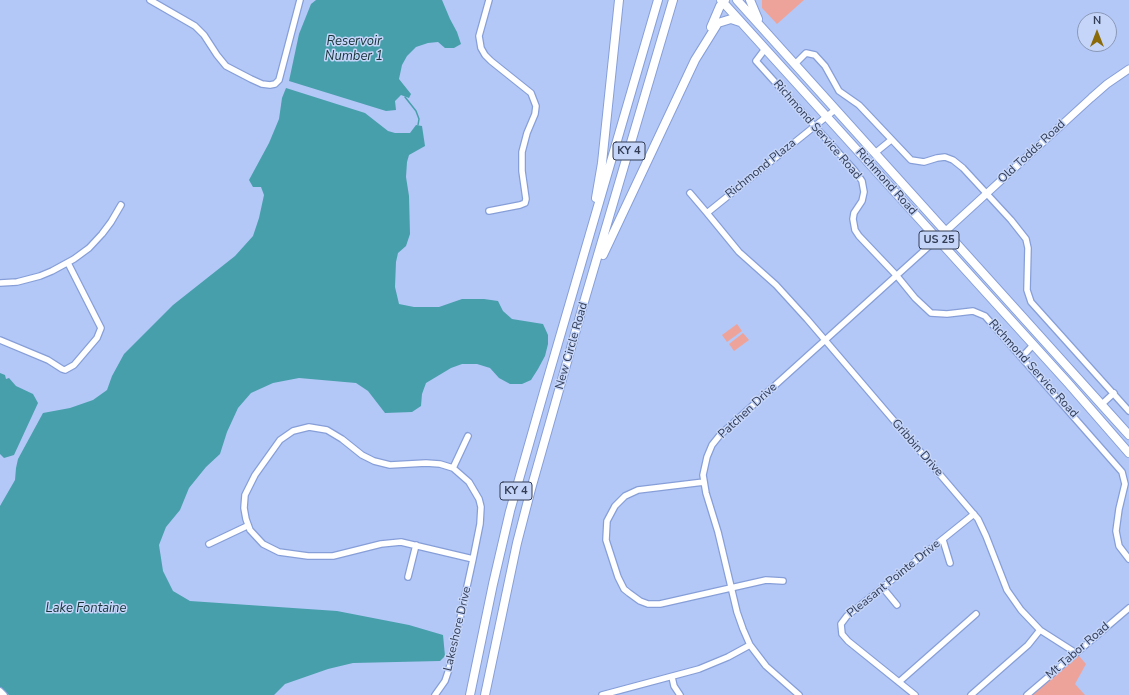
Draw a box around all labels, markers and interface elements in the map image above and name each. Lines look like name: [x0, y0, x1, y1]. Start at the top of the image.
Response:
north arrow: [1077, 12, 1117, 52]
text: N: [1093, 13, 1101, 28]
water label: Reservoir Number 1: [325, 34, 383, 65]
street label: Richmond Service Road: [770, 77, 864, 183]
street label: Old Todds Road: [995, 117, 1069, 187]
street label: Richmond Plaza: [723, 136, 799, 202]
road number: KY 4: [613, 142, 645, 160]
street label: Richmond Road: [852, 146, 920, 218]
road number: US 25: [919, 231, 959, 249]
street label: New Circle Road: [553, 301, 591, 391]
street label: Richmond Service Road: [985, 317, 1081, 421]
street label: Patchen Drive: [716, 380, 780, 442]
street label: Gribbin Drive: [888, 417, 946, 479]
road number: KY 4: [500, 482, 532, 500]
street label: Pleasant Pointe Drive: [844, 537, 944, 621]
street label: Lakeshore Drive: [441, 585, 475, 673]
water label: Lake Fontaine: [46, 601, 126, 617]
street label: Mt Tabor Road: [1043, 620, 1113, 682]

